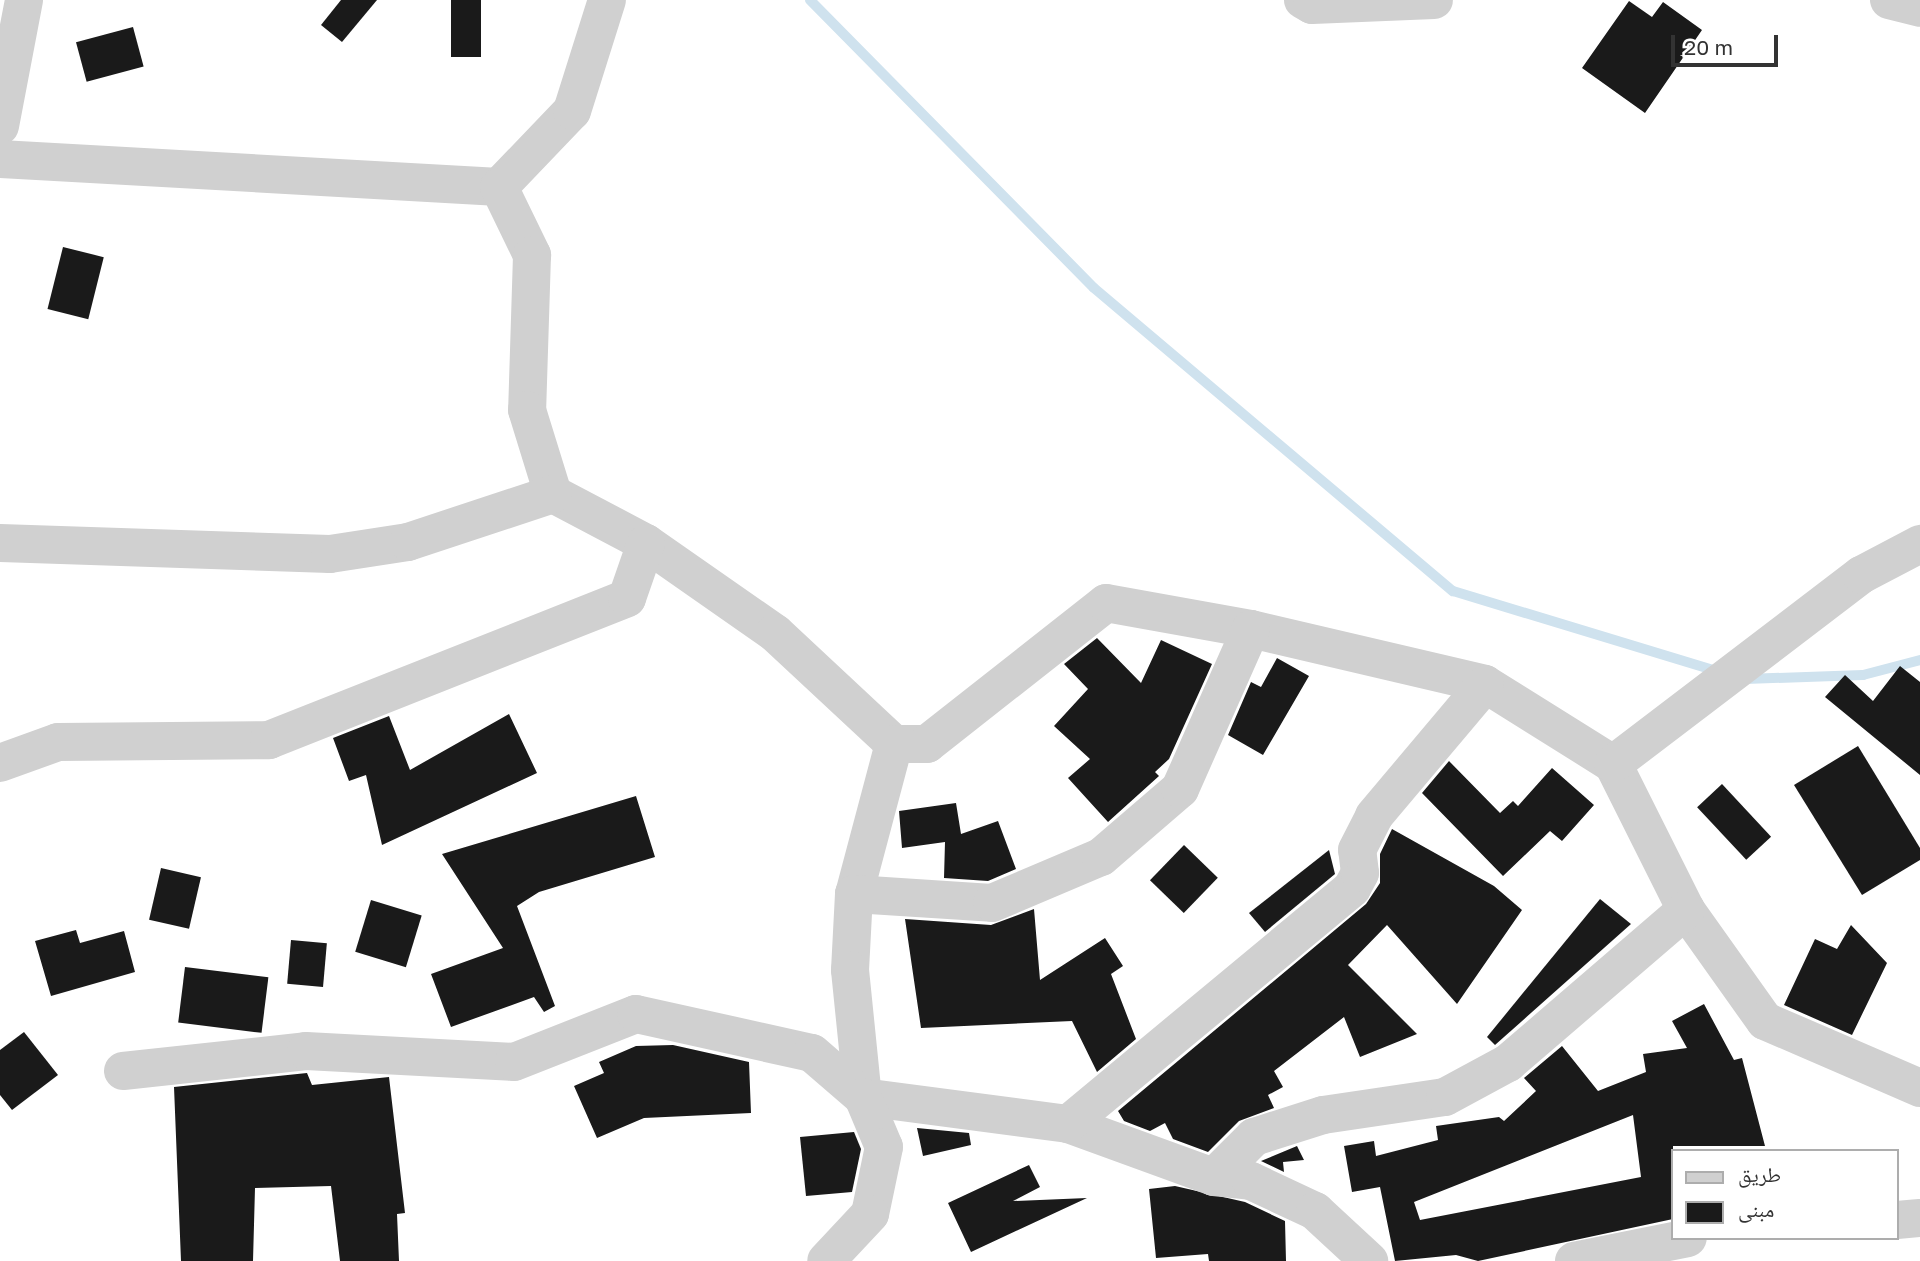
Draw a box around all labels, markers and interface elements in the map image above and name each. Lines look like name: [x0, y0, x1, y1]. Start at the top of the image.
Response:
scale bar: [1675, 21, 1782, 65]
text: 20 m: [1684, 34, 1733, 60]
legend: [1672, 1149, 1899, 1240]
text: طريق: [1738, 1161, 1781, 1187]
text: مبنى: [1738, 1196, 1774, 1222]

